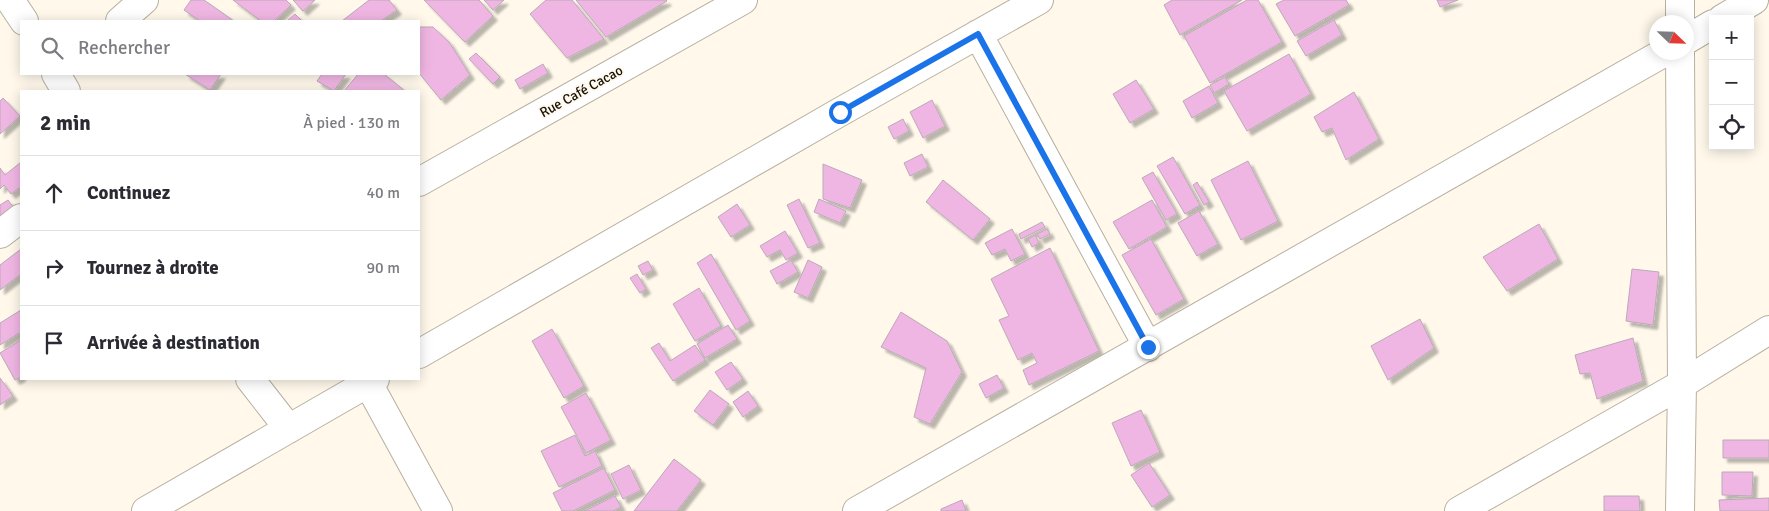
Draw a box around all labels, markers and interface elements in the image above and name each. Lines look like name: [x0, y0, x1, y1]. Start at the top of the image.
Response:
north arrow: [1649, 15, 1694, 60]
map controls: [1709, 15, 1754, 150]
button: +: [1709, 15, 1754, 60]
search box: [20, 20, 420, 75]
icon: search: [38, 34, 66, 62]
text: Rechercher: [78, 36, 170, 60]
button: −: [1709, 60, 1754, 105]
street label: Rue Café Cacao: [537, 62, 626, 121]
route start: [829, 101, 852, 124]
button: locate: [1709, 105, 1754, 150]
text: 2 min: [40, 110, 91, 136]
text: À pied · 130 m: [303, 113, 400, 133]
icon: ahead: [40, 179, 68, 207]
text: Continuez: [87, 181, 170, 205]
text: 40 m: [366, 183, 400, 203]
icon: right: [40, 254, 68, 282]
text: Tournez à droite: [87, 256, 219, 280]
text: 90 m: [366, 258, 400, 278]
icon: arrive: [40, 329, 68, 357]
text: Arrivée à destination: [87, 331, 260, 355]
route end: [1137, 336, 1160, 359]

